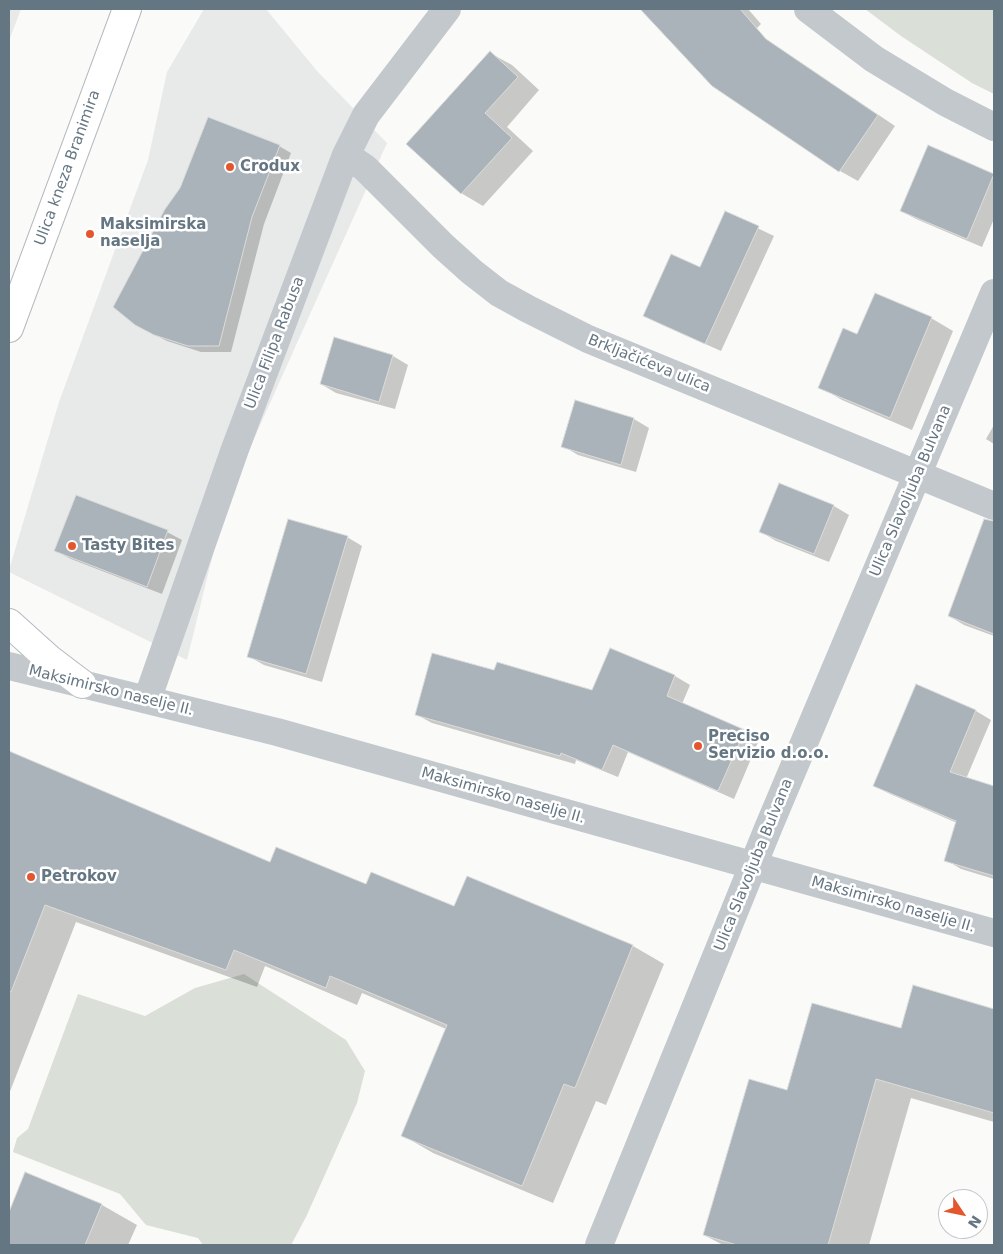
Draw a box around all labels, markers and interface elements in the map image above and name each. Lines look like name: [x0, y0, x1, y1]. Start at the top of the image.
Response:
street label: Ulica kneza Branimira: [31, 88, 105, 248]
place label: Crodux: [240, 158, 300, 176]
marker: Crodux: [224, 161, 236, 173]
place label: Maksimirska naselja: [100, 216, 206, 251]
marker: Maksimirska naselja: [84, 228, 96, 240]
street label: Ulica Filipa Rabusa: [241, 274, 309, 412]
street label: Brkljačićeva ulica: [585, 331, 713, 397]
street label: Ulica Slavoljuba Bulvana: [867, 403, 955, 579]
place label: Tasty Bites: [82, 537, 174, 555]
marker: Tasty Bites: [66, 540, 78, 552]
street label: Maksimirsko naselje II.: [27, 662, 195, 720]
place label: Preciso Servizio d.o.o.: [708, 728, 829, 763]
marker: Preciso Servizio d.o.o.: [692, 740, 704, 752]
street label: Maksimirsko naselje II.: [419, 764, 587, 828]
street label: Ulica Slavoljuba Bulvana: [711, 776, 797, 954]
place label: Petrokov: [41, 868, 117, 886]
marker: Petrokov: [25, 871, 37, 883]
street label: Maksimirsko naselje II.: [809, 873, 977, 937]
north arrow: [938, 1189, 988, 1239]
text: N: [965, 1212, 985, 1231]

